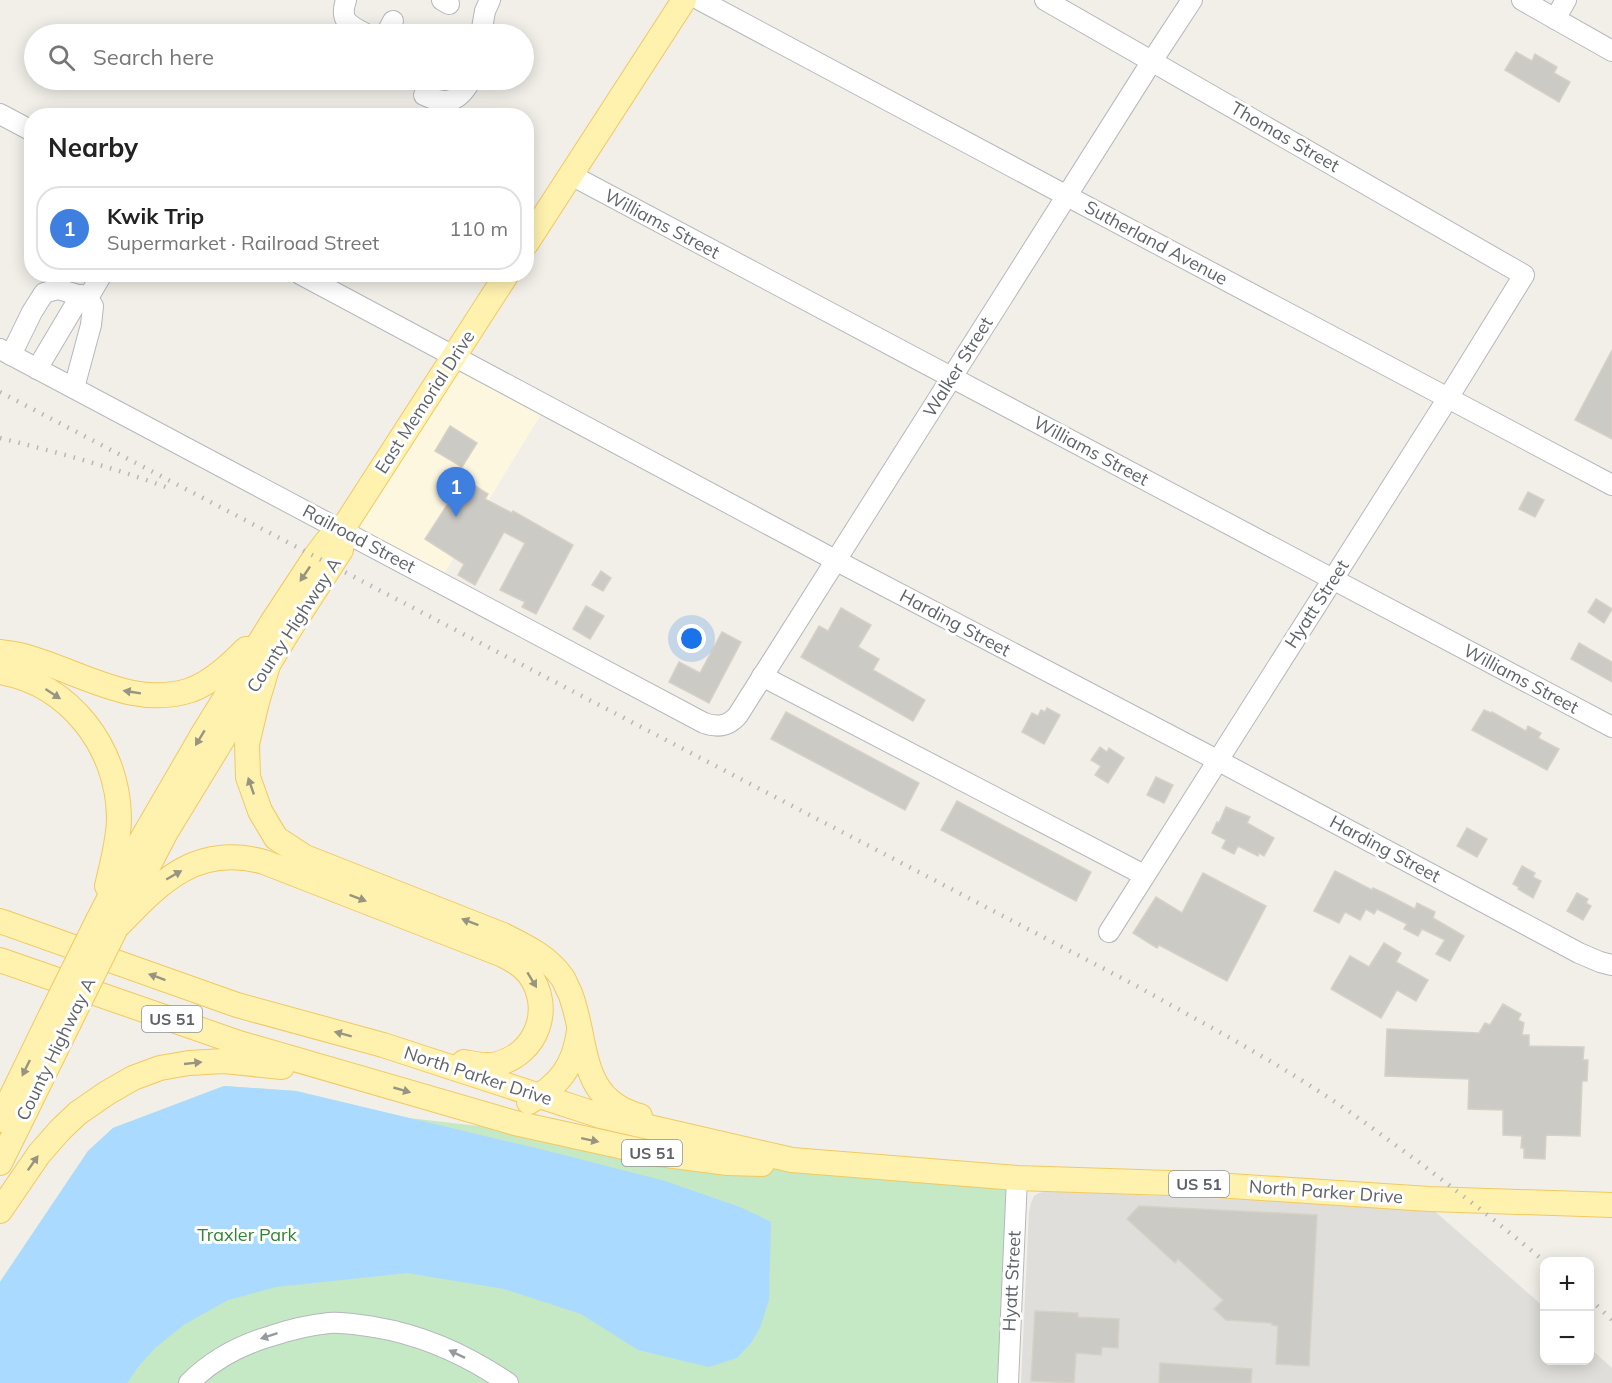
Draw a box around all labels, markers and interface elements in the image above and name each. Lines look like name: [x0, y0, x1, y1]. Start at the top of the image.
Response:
search box: [24, 24, 534, 90]
icon: search: [45, 41, 78, 74]
text: Search here: [93, 43, 214, 71]
street label: Thomas Street: [1227, 96, 1344, 177]
text: Nearby: [48, 131, 138, 164]
street label: Williams Street: [601, 184, 724, 264]
street label: Sutherland Avenue: [1081, 195, 1232, 290]
text: Kwik Trip: [107, 202, 204, 230]
text: 1: [64, 216, 76, 241]
text: 110 m: [449, 216, 508, 241]
text: Supermarket · Railroad Street: [107, 230, 379, 255]
street label: Walker Street: [918, 312, 998, 421]
street label: East Memorial Drive: [370, 326, 480, 478]
street label: Williams Street: [1030, 411, 1153, 491]
pin: 1: [436, 468, 476, 517]
street label: Railroad Street: [299, 499, 420, 578]
street label: County Highway A: [241, 553, 346, 697]
street label: Hyatt Street: [1279, 555, 1354, 652]
one-way arrow: [299, 566, 310, 582]
street label: Harding Street: [896, 584, 1014, 661]
your location: [677, 624, 706, 653]
street label: Williams Street: [1460, 639, 1583, 719]
one-way arrow: [123, 688, 142, 697]
one-way arrow: [45, 689, 62, 700]
one-way arrow: [194, 730, 205, 746]
one-way arrow: [246, 776, 255, 794]
street label: Harding Street: [1326, 810, 1444, 887]
one-way arrow: [166, 871, 183, 881]
one-way arrow: [349, 894, 367, 904]
one-way arrow: [461, 917, 479, 927]
one-way arrow: [148, 971, 166, 981]
one-way arrow: [526, 972, 537, 988]
street label: County Highway A: [11, 973, 100, 1124]
road number: US 51: [142, 1006, 202, 1032]
one-way arrow: [334, 1029, 352, 1038]
street label: North Parker Drive: [401, 1041, 555, 1110]
one-way arrow: [21, 1059, 30, 1076]
one-way arrow: [184, 1059, 203, 1068]
one-way arrow: [393, 1085, 411, 1095]
one-way arrow: [581, 1136, 600, 1145]
road number: US 51: [622, 1140, 682, 1166]
one-way arrow: [27, 1155, 39, 1171]
road number: US 51: [1169, 1171, 1229, 1197]
street label: North Parker Drive: [1248, 1175, 1404, 1208]
park label: Traxler Park: [197, 1223, 298, 1246]
street label: Hyatt Street: [997, 1230, 1026, 1332]
map controls: [1540, 1257, 1594, 1365]
button: +: [1540, 1257, 1594, 1311]
button: −: [1540, 1311, 1594, 1365]
one-way arrow: [260, 1332, 278, 1342]
one-way arrow: [449, 1349, 466, 1358]

